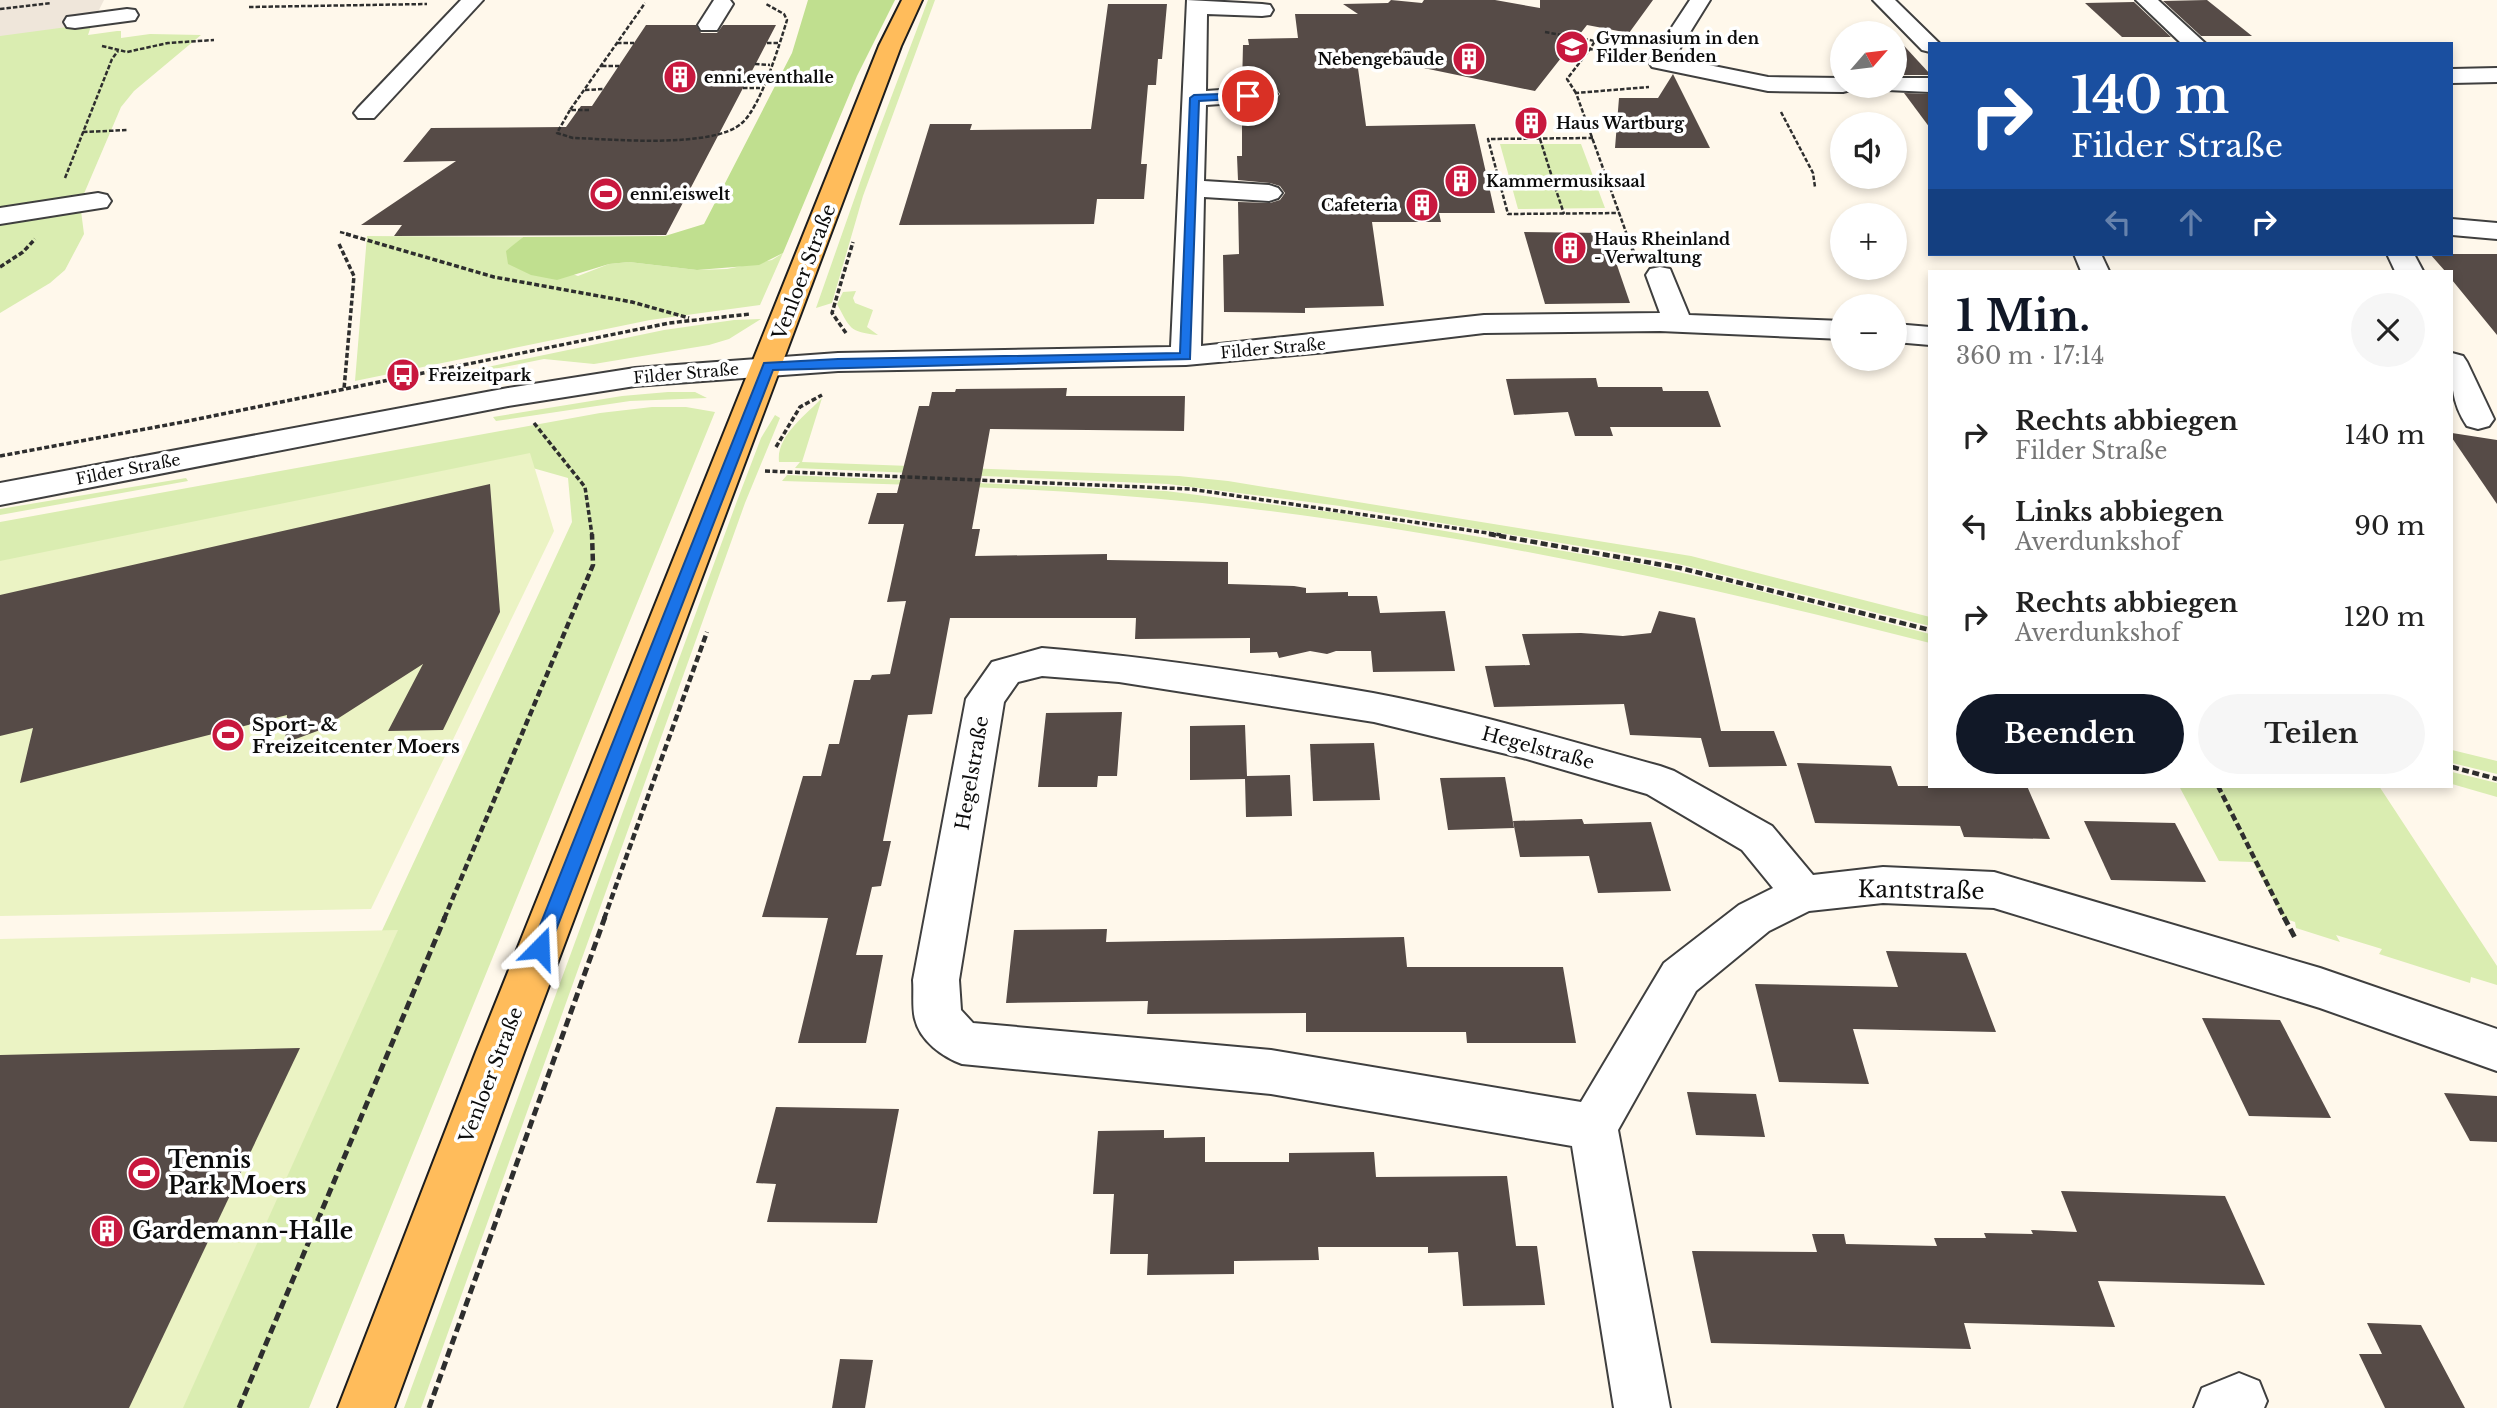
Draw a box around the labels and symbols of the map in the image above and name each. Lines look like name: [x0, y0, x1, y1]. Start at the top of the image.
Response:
north arrow: [1830, 21, 1908, 98]
school or university icon: Gymnasium in den Filder Benden: [1553, 28, 1591, 66]
place label: Gymnasium in den Filder Benden: [1596, 28, 1759, 66]
building icon: Nebengebäude: [1450, 40, 1488, 78]
place label: Nebengebäude: [1317, 49, 1444, 69]
building icon: enni.eventhalle: [661, 58, 699, 96]
pin: [1218, 66, 1278, 126]
place label: enni.eventhalle: [704, 67, 834, 87]
building icon: Haus Wartburg: [1512, 104, 1550, 142]
place label: Haus Wartburg: [1556, 113, 1685, 133]
building icon: Kammermusiksaal: [1442, 162, 1480, 200]
place label: Kammermusiksaal: [1486, 171, 1646, 191]
sports icon: enni.eiswelt: [587, 175, 625, 213]
place label: enni.eiswelt: [630, 184, 731, 204]
building icon: Cafeteria: [1403, 186, 1441, 224]
place label: Cafeteria: [1321, 195, 1398, 215]
street label: Venloer Straße: [767, 201, 840, 344]
building icon: Haus Rheinland - Verwaltung: [1551, 229, 1589, 267]
place label: Haus Rheinland - Verwaltung: [1594, 229, 1730, 267]
street label: Filder Straße: [1219, 333, 1327, 363]
bus stop icon: Freizeitpark: [384, 356, 422, 394]
street label: Filder Straße: [632, 358, 740, 388]
place label: Freizeitpark: [428, 365, 532, 385]
street label: Filder Straße: [74, 449, 182, 489]
place label: Sport- & Freizeitcenter Moers: [252, 713, 460, 758]
street label: Hegelstraße: [951, 714, 993, 832]
sports icon: Sport- & Freizeitcenter Moers: [209, 716, 247, 754]
street label: Hegelstraße: [1479, 722, 1597, 774]
street label: Kantstraße: [1857, 875, 1985, 905]
position arrow: [503, 911, 577, 985]
street label: Venloer Straße: [454, 1004, 527, 1147]
place label: Tennis Park Moers: [168, 1146, 307, 1200]
sports icon: Tennis Park Moers: [125, 1154, 163, 1192]
building icon: Gardemann-Halle: [88, 1212, 126, 1250]
place label: Gardemann-Halle: [132, 1217, 353, 1245]

